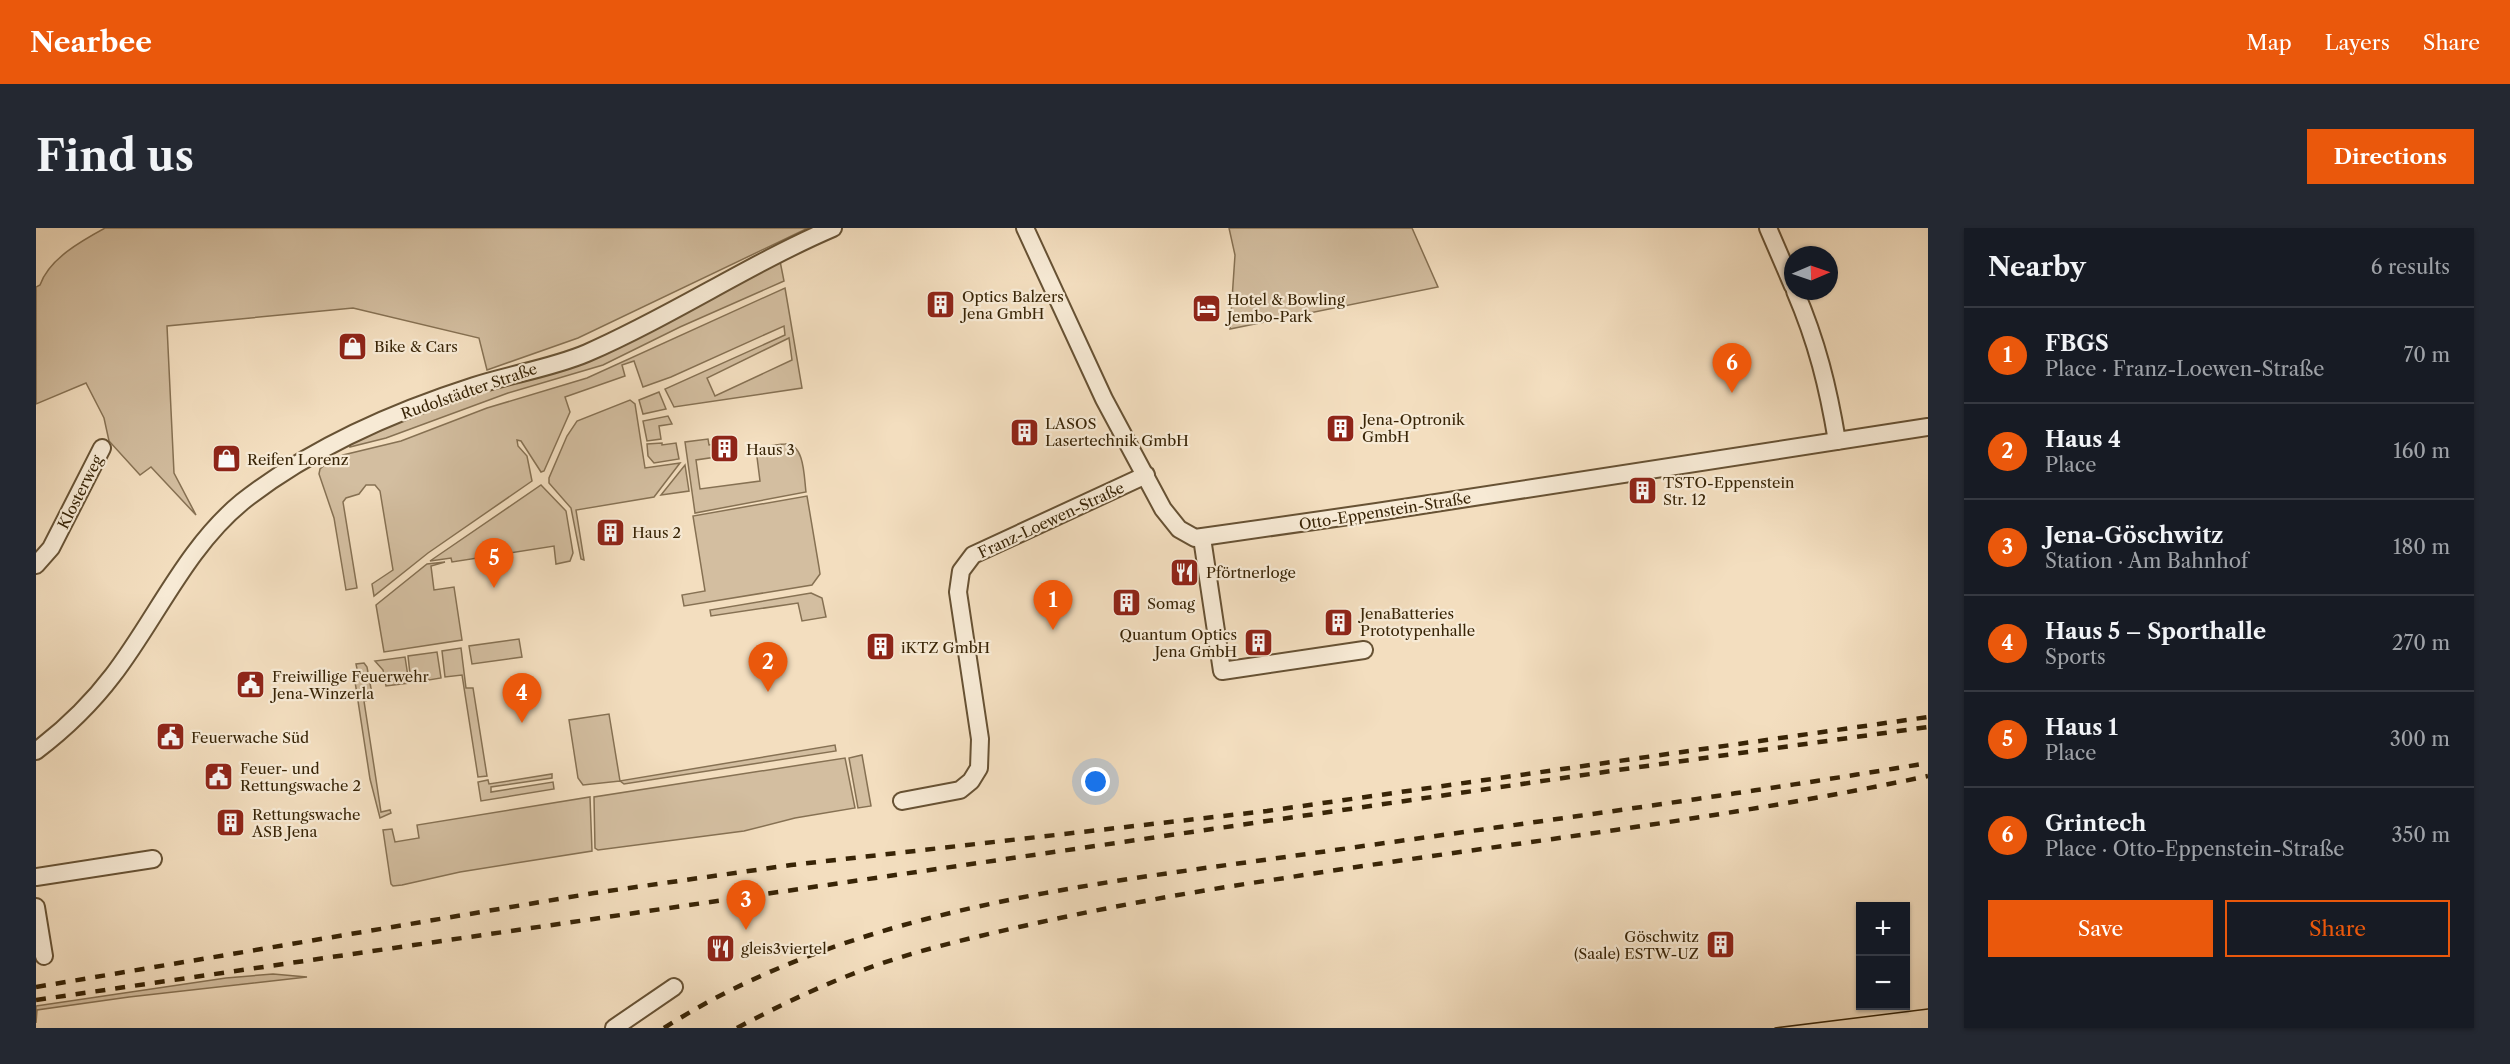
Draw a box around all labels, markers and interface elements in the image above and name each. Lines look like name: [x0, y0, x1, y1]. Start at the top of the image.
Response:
text: Nearbee: [30, 25, 152, 59]
text: Map: [2247, 30, 2292, 55]
text: Layers: [2325, 30, 2390, 55]
text: Share: [2423, 30, 2480, 55]
button: Directions: [2307, 129, 2474, 184]
text: Find us: [36, 130, 194, 182]
north arrow: [1784, 246, 1838, 300]
text: Nearby: [1988, 251, 2086, 283]
text: 6 results: [2371, 255, 2450, 279]
place label: Optics Balzers Jena GmbH: [960, 287, 1064, 323]
building icon: Optics Balzers Jena GmbH: [925, 289, 957, 321]
place label: Hotel & Bowling Jembo-Park: [1225, 290, 1345, 326]
hotel icon: Hotel & Bowling Jembo-Park: [1190, 292, 1222, 324]
shop icon: Bike & Cars: [337, 330, 369, 362]
text: FBGS: [2045, 330, 2109, 357]
place label: Bike & Cars: [374, 337, 458, 356]
text: 1: [2003, 343, 2012, 367]
text: 70 m: [2404, 343, 2450, 367]
pin: 6: [1712, 344, 1752, 393]
text: Place · Franz-Loewen-Straße: [2045, 357, 2324, 381]
street label: Rudolstädter Straße: [398, 359, 540, 423]
place label: Jena-Optronik GmbH: [1360, 410, 1466, 446]
building icon: Jena-Optronik GmbH: [1325, 412, 1357, 444]
place label: LASOS Lasertechnik GmbH: [1045, 414, 1189, 450]
building icon: LASOS Lasertechnik GmbH: [1008, 416, 1040, 448]
text: Haus 4: [2045, 426, 2121, 453]
building icon: Haus 3: [709, 433, 741, 465]
text: 2: [2002, 439, 2013, 463]
text: 160 m: [2393, 439, 2450, 463]
place label: Haus 3: [746, 440, 795, 459]
shop icon: Reifen Lorenz: [210, 443, 242, 475]
place label: Reifen Lorenz: [247, 450, 349, 469]
street label: Klosterweg: [53, 452, 107, 532]
text: Place: [2045, 453, 2096, 477]
place label: TSTO-Eppenstein Str. 12: [1663, 473, 1795, 509]
building icon: TSTO-Eppenstein Str. 12: [1626, 475, 1658, 507]
street label: Franz-Loewen-Straße: [975, 478, 1127, 562]
street label: Otto-Eppenstein-Straße: [1298, 488, 1472, 534]
building icon: Haus 2: [595, 516, 627, 548]
text: Jena-Göschwitz: [2045, 522, 2224, 549]
place label: Haus 2: [632, 523, 681, 542]
text: 3: [2002, 535, 2013, 559]
text: 180 m: [2393, 535, 2450, 559]
pin: 5: [474, 538, 514, 588]
text: Station · Am Bahnhof: [2045, 549, 2248, 573]
restaurant icon: Pförtnerloge: [1169, 556, 1201, 588]
place label: Pförtnerloge: [1206, 563, 1296, 582]
pin: 1: [1034, 580, 1072, 630]
building icon: Somag: [1110, 587, 1142, 619]
place label: Somag: [1147, 594, 1195, 613]
place label: JenaBatteries Prototypenhalle: [1358, 604, 1475, 640]
building icon: JenaBatteries Prototypenhalle: [1323, 606, 1355, 638]
text: Haus 5 – Sporthalle: [2045, 618, 2266, 645]
place label: Quantum Optics Jena GmbH: [1119, 625, 1237, 661]
building icon: Quantum Optics Jena GmbH: [1242, 627, 1274, 659]
building icon: iKTZ GmbH: [864, 631, 896, 663]
text: 4: [2002, 631, 2013, 655]
text: 270 m: [2392, 631, 2450, 655]
place label: iKTZ GmbH: [901, 638, 990, 657]
pin: 2: [748, 642, 788, 692]
text: Sports: [2045, 645, 2106, 669]
place label: Freiwillige Feuerwehr Jena-Winzerla: [270, 667, 430, 703]
public building icon: Freiwillige Feuerwehr Jena-Winzerla: [235, 669, 267, 701]
pin: 4: [502, 674, 542, 723]
text: Haus 1: [2045, 714, 2118, 741]
public building icon: Feuerwache Süd: [154, 721, 186, 753]
text: 5: [2002, 727, 2013, 751]
text: 300 m: [2390, 727, 2450, 751]
place label: Feuerwache Süd: [191, 728, 309, 747]
text: Place: [2045, 741, 2096, 765]
place label: Feuer- und Rettungswache 2: [240, 759, 361, 795]
public building icon: Feuer- und Rettungswache 2: [203, 761, 235, 793]
your location: [1081, 767, 1110, 796]
place label: Rettungswache ASB Jena: [251, 805, 360, 841]
building icon: Rettungswache ASB Jena: [215, 807, 247, 839]
text: Grintech: [2045, 810, 2146, 837]
text: 6: [2002, 823, 2013, 847]
text: 350 m: [2392, 823, 2450, 847]
text: Place · Otto-Eppenstein-Straße: [2045, 837, 2345, 861]
pin: 3: [726, 880, 766, 930]
button: Save: [1988, 900, 2213, 957]
button: Share: [2225, 900, 2450, 957]
map controls: [1856, 902, 1910, 1010]
button: +: [1856, 902, 1910, 956]
place label: Göschwitz (Saale) ESTW-UZ: [1574, 927, 1699, 963]
building icon: Göschwitz (Saale) ESTW-UZ: [1704, 929, 1736, 961]
restaurant icon: gleis3viertel: [704, 932, 736, 964]
place label: gleis3viertel: [741, 939, 827, 958]
button: −: [1856, 956, 1910, 1010]

